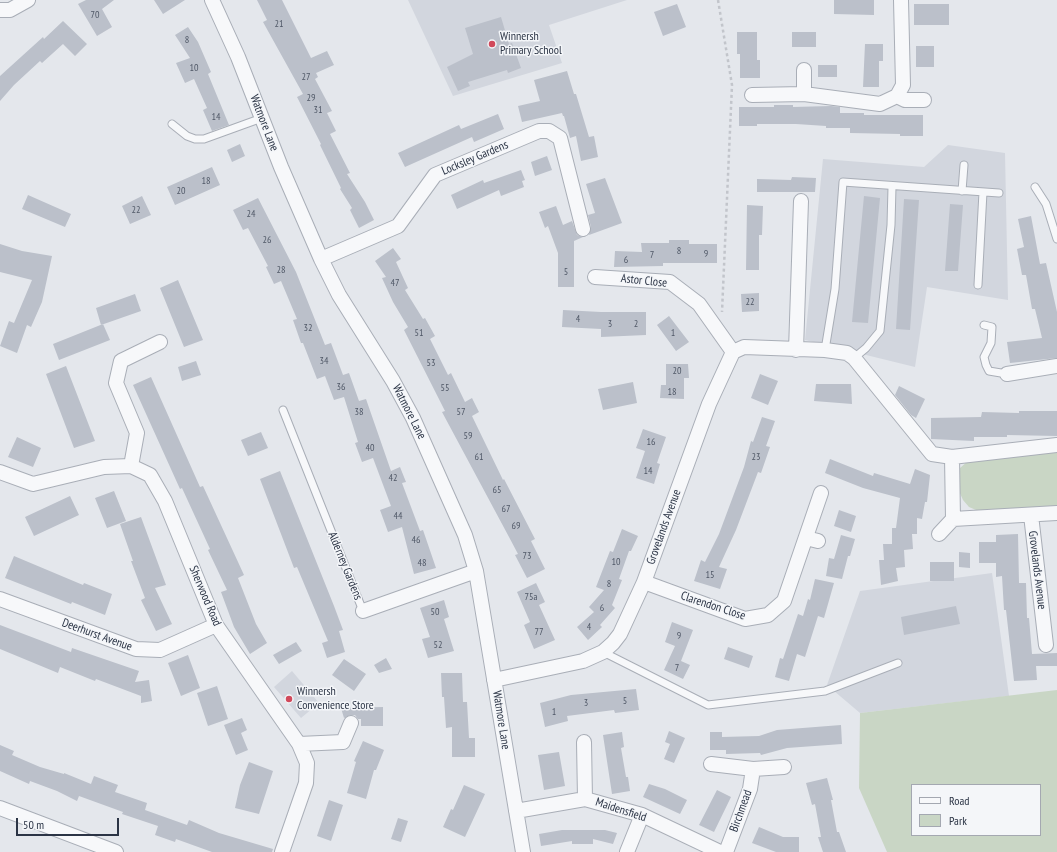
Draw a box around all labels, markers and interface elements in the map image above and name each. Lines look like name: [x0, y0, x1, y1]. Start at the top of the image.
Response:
house number: 70: [91, 9, 99, 21]
house number: 21: [275, 18, 283, 30]
place label: Winnersh Primary School: [500, 30, 562, 58]
house number: 8: [185, 34, 189, 46]
marker: Winnersh Primary School: [487, 39, 497, 49]
house number: 10: [190, 62, 198, 74]
house number: 27: [302, 71, 310, 83]
house number: 29: [307, 92, 315, 104]
street label: Watmore Lane: [247, 93, 281, 153]
house number: 31: [314, 104, 322, 116]
house number: 14: [212, 111, 220, 123]
street label: Locksley Gardens: [440, 138, 510, 178]
house number: 18: [202, 175, 210, 187]
house number: 20: [177, 185, 185, 197]
house number: 22: [132, 204, 140, 216]
house number: 24: [247, 208, 255, 220]
house number: 26: [263, 234, 271, 246]
house number: 8: [677, 245, 681, 257]
house number: 9: [704, 248, 708, 260]
house number: 7: [650, 249, 654, 261]
house number: 6: [624, 254, 628, 266]
house number: 28: [277, 264, 285, 276]
house number: 5: [564, 266, 568, 278]
street label: Astor Close: [620, 271, 668, 291]
house number: 47: [391, 277, 399, 289]
house number: 22: [746, 296, 754, 308]
house number: 4: [576, 313, 580, 325]
house number: 3: [608, 318, 612, 330]
house number: 2: [634, 318, 638, 330]
house number: 32: [304, 322, 312, 334]
house number: 51: [415, 327, 423, 339]
house number: 1: [671, 327, 675, 339]
house number: 34: [320, 355, 328, 367]
house number: 53: [427, 357, 435, 369]
house number: 20: [673, 365, 681, 377]
house number: 36: [337, 381, 345, 393]
street label: Watmore Lane: [389, 382, 429, 442]
house number: 55: [441, 382, 449, 394]
house number: 18: [668, 386, 676, 398]
house number: 38: [355, 406, 363, 418]
house number: 57: [457, 406, 465, 418]
house number: 59: [464, 430, 472, 442]
house number: 16: [647, 436, 655, 448]
house number: 40: [366, 442, 374, 454]
house number: 61: [475, 451, 483, 463]
house number: 23: [752, 451, 760, 463]
house number: 14: [644, 465, 652, 477]
house number: 42: [389, 472, 397, 484]
house number: 65: [493, 484, 501, 496]
street label: Grovelands Avenue: [644, 487, 684, 567]
house number: 67: [502, 503, 510, 515]
house number: 44: [394, 510, 402, 522]
house number: 69: [512, 520, 520, 532]
street label: Alderney Gardens: [325, 530, 365, 602]
street label: Grovelands Avenue: [1025, 530, 1049, 610]
house number: 46: [412, 534, 420, 546]
house number: 73: [523, 550, 531, 562]
house number: 10: [612, 556, 620, 568]
house number: 48: [418, 557, 426, 569]
street label: Sherwood Road: [186, 564, 224, 628]
house number: 15: [706, 569, 714, 581]
house number: 8: [607, 578, 611, 590]
street label: Clarendon Close: [679, 589, 747, 623]
house number: 75a: [525, 591, 537, 603]
house number: 6: [600, 602, 604, 614]
house number: 50: [431, 606, 439, 618]
street label: Deerhurst Avenue: [60, 616, 134, 654]
house number: 4: [587, 621, 591, 633]
house number: 77: [535, 626, 543, 638]
house number: 9: [677, 630, 681, 642]
house number: 52: [434, 639, 442, 651]
house number: 7: [675, 662, 679, 674]
place label: Winnersh Convenience Store: [297, 685, 374, 713]
street label: Watmore Lane: [489, 690, 513, 750]
marker: Winnersh Convenience Store: [284, 694, 294, 704]
house number: 5: [623, 695, 627, 707]
house number: 3: [584, 697, 588, 709]
house number: 1: [552, 706, 556, 718]
legend: [911, 784, 1041, 836]
street label: Birchmead: [727, 788, 755, 834]
text: Road: [949, 793, 969, 808]
street label: Maidensfield: [594, 795, 648, 825]
scale bar: [18, 810, 121, 836]
text: Park: [949, 813, 967, 828]
text: 50 m: [23, 817, 44, 832]

